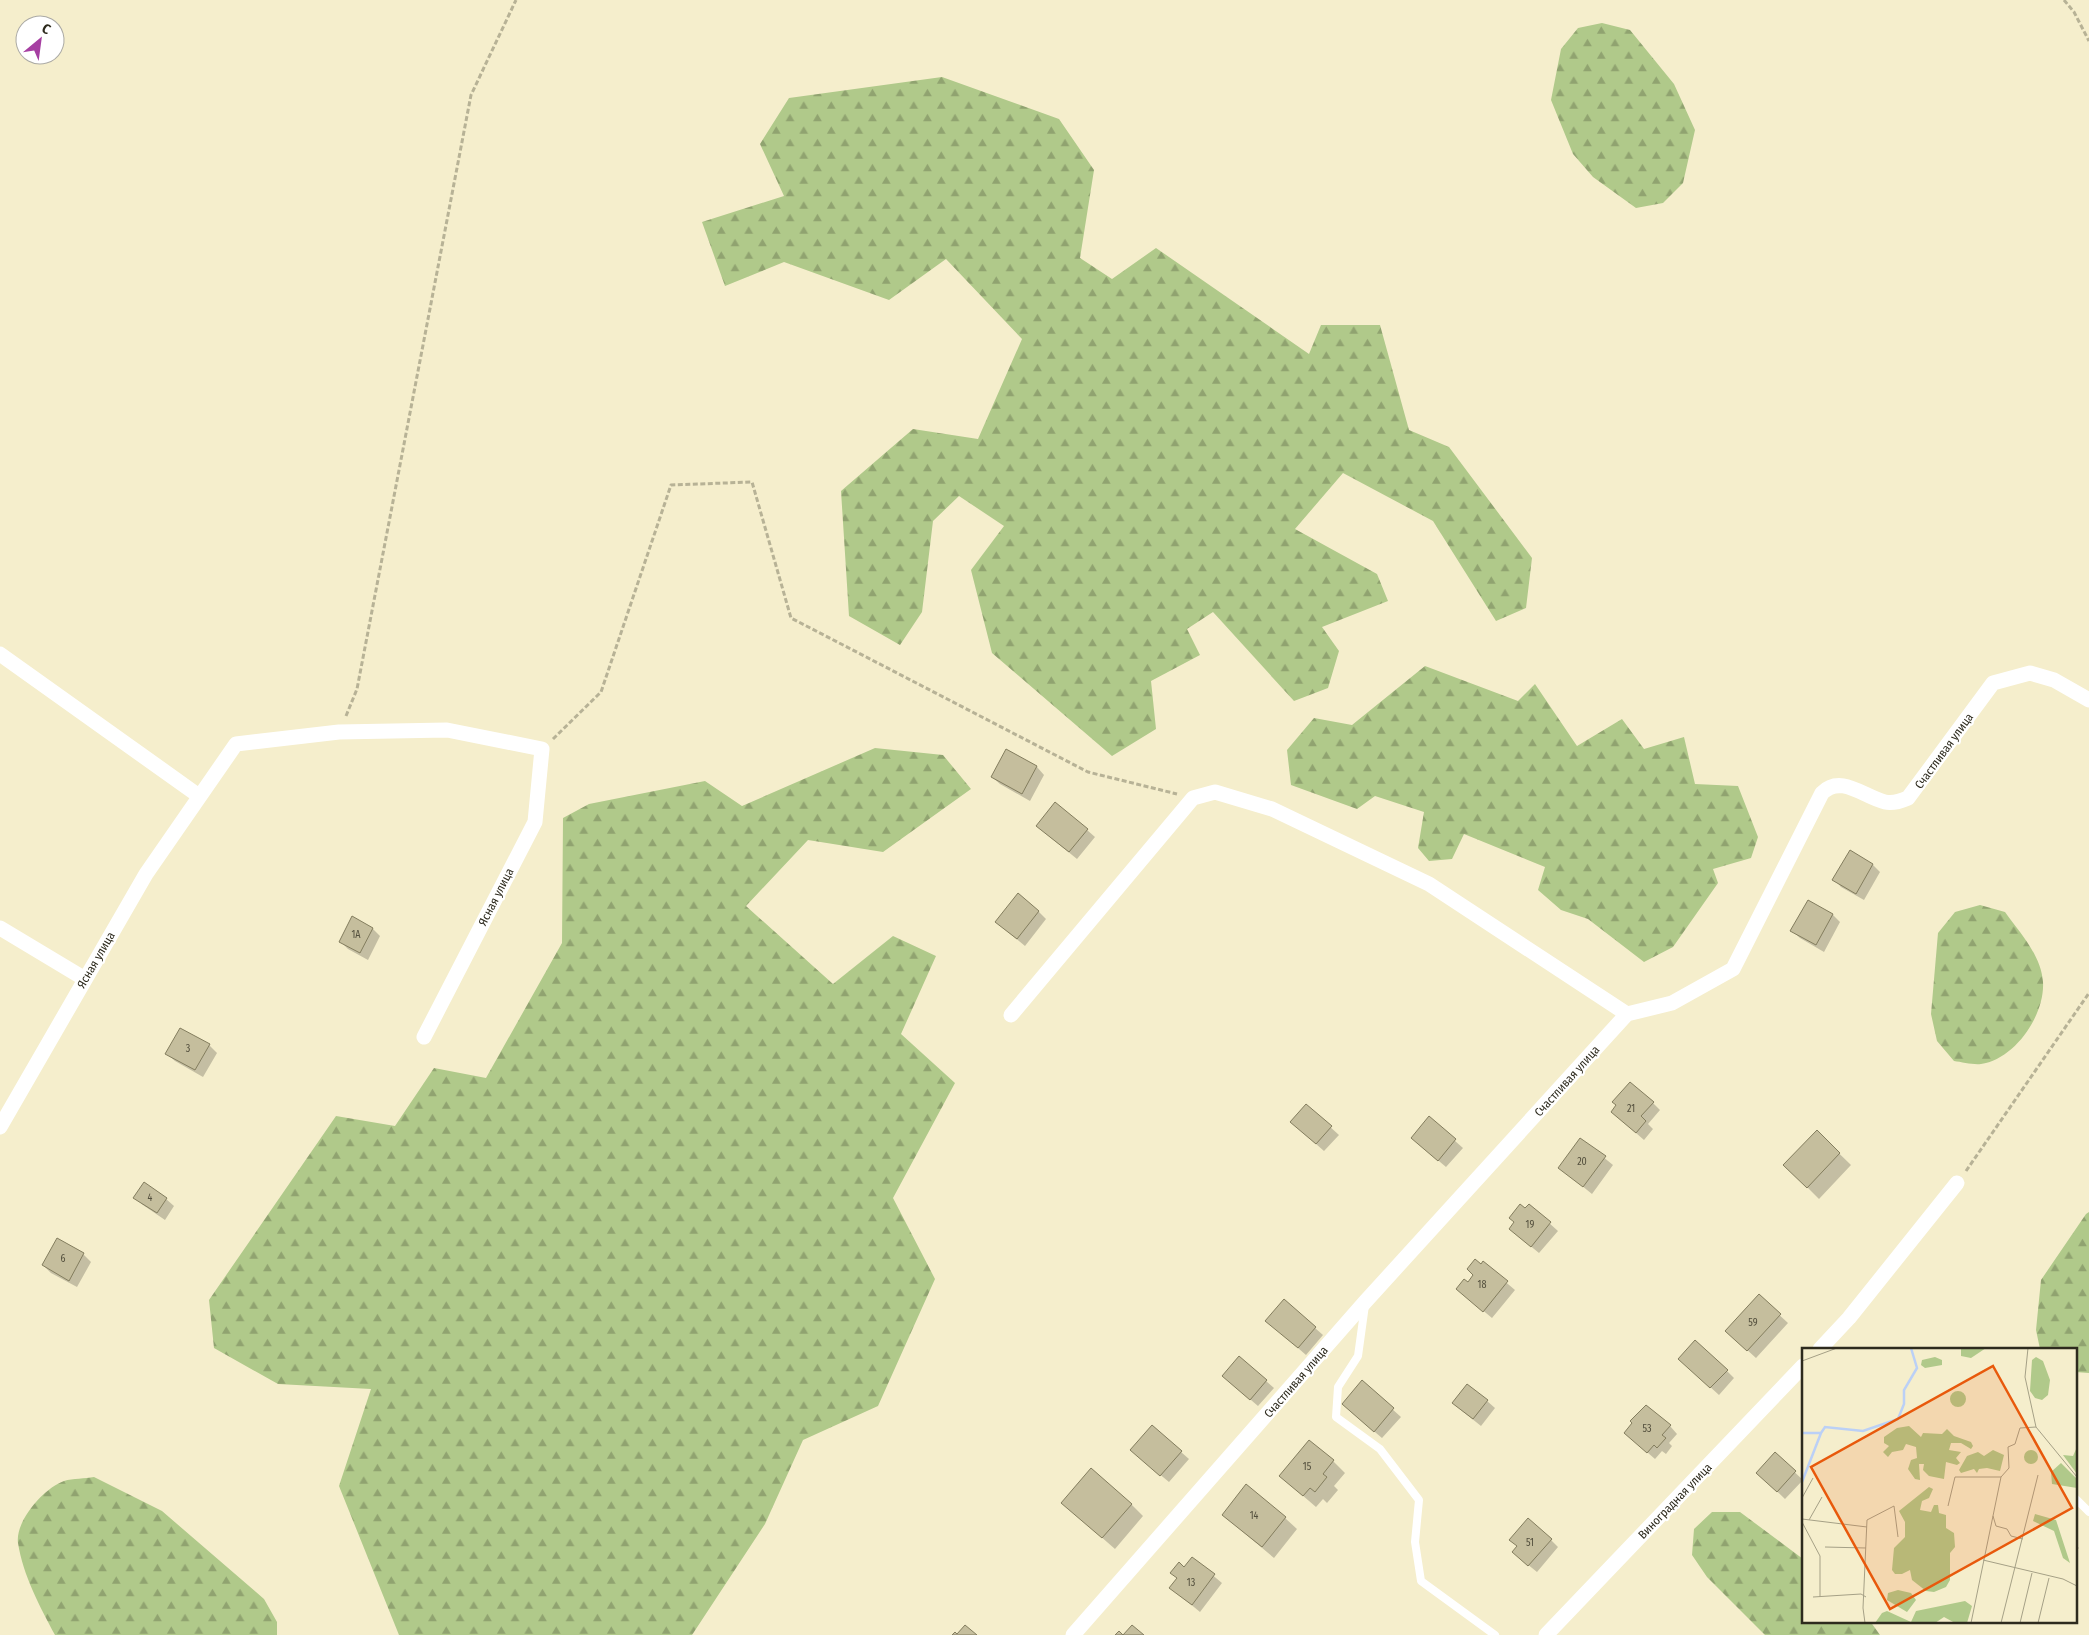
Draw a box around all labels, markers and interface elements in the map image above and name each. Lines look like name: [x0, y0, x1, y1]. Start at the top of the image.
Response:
north arrow: [15, 15, 65, 65]
text: С: [39, 20, 54, 39]
street label: Счастливая улица: [1912, 710, 1976, 792]
street label: Ясная улица: [476, 866, 517, 928]
street label: Ясная улица: [74, 929, 118, 991]
house number: 1А: [351, 929, 361, 941]
house number: 3: [186, 1043, 191, 1055]
street label: Счастливая улица: [1532, 1043, 1602, 1119]
house number: 21: [1627, 1103, 1635, 1115]
house number: 20: [1577, 1156, 1587, 1168]
house number: 4: [148, 1192, 153, 1204]
house number: 19: [1526, 1219, 1535, 1231]
house number: 6: [61, 1253, 66, 1265]
house number: 18: [1478, 1279, 1486, 1291]
house number: 59: [1748, 1317, 1758, 1329]
street label: Счастливая улица: [1261, 1343, 1331, 1421]
inset map: [1802, 1348, 2076, 1622]
house number: 53: [1642, 1423, 1652, 1435]
street label: Виноградная улица: [1635, 1460, 1715, 1542]
house number: 15: [1303, 1461, 1312, 1473]
house number: 14: [1250, 1510, 1259, 1522]
house number: 51: [1526, 1537, 1534, 1549]
house number: 13: [1187, 1577, 1196, 1589]

